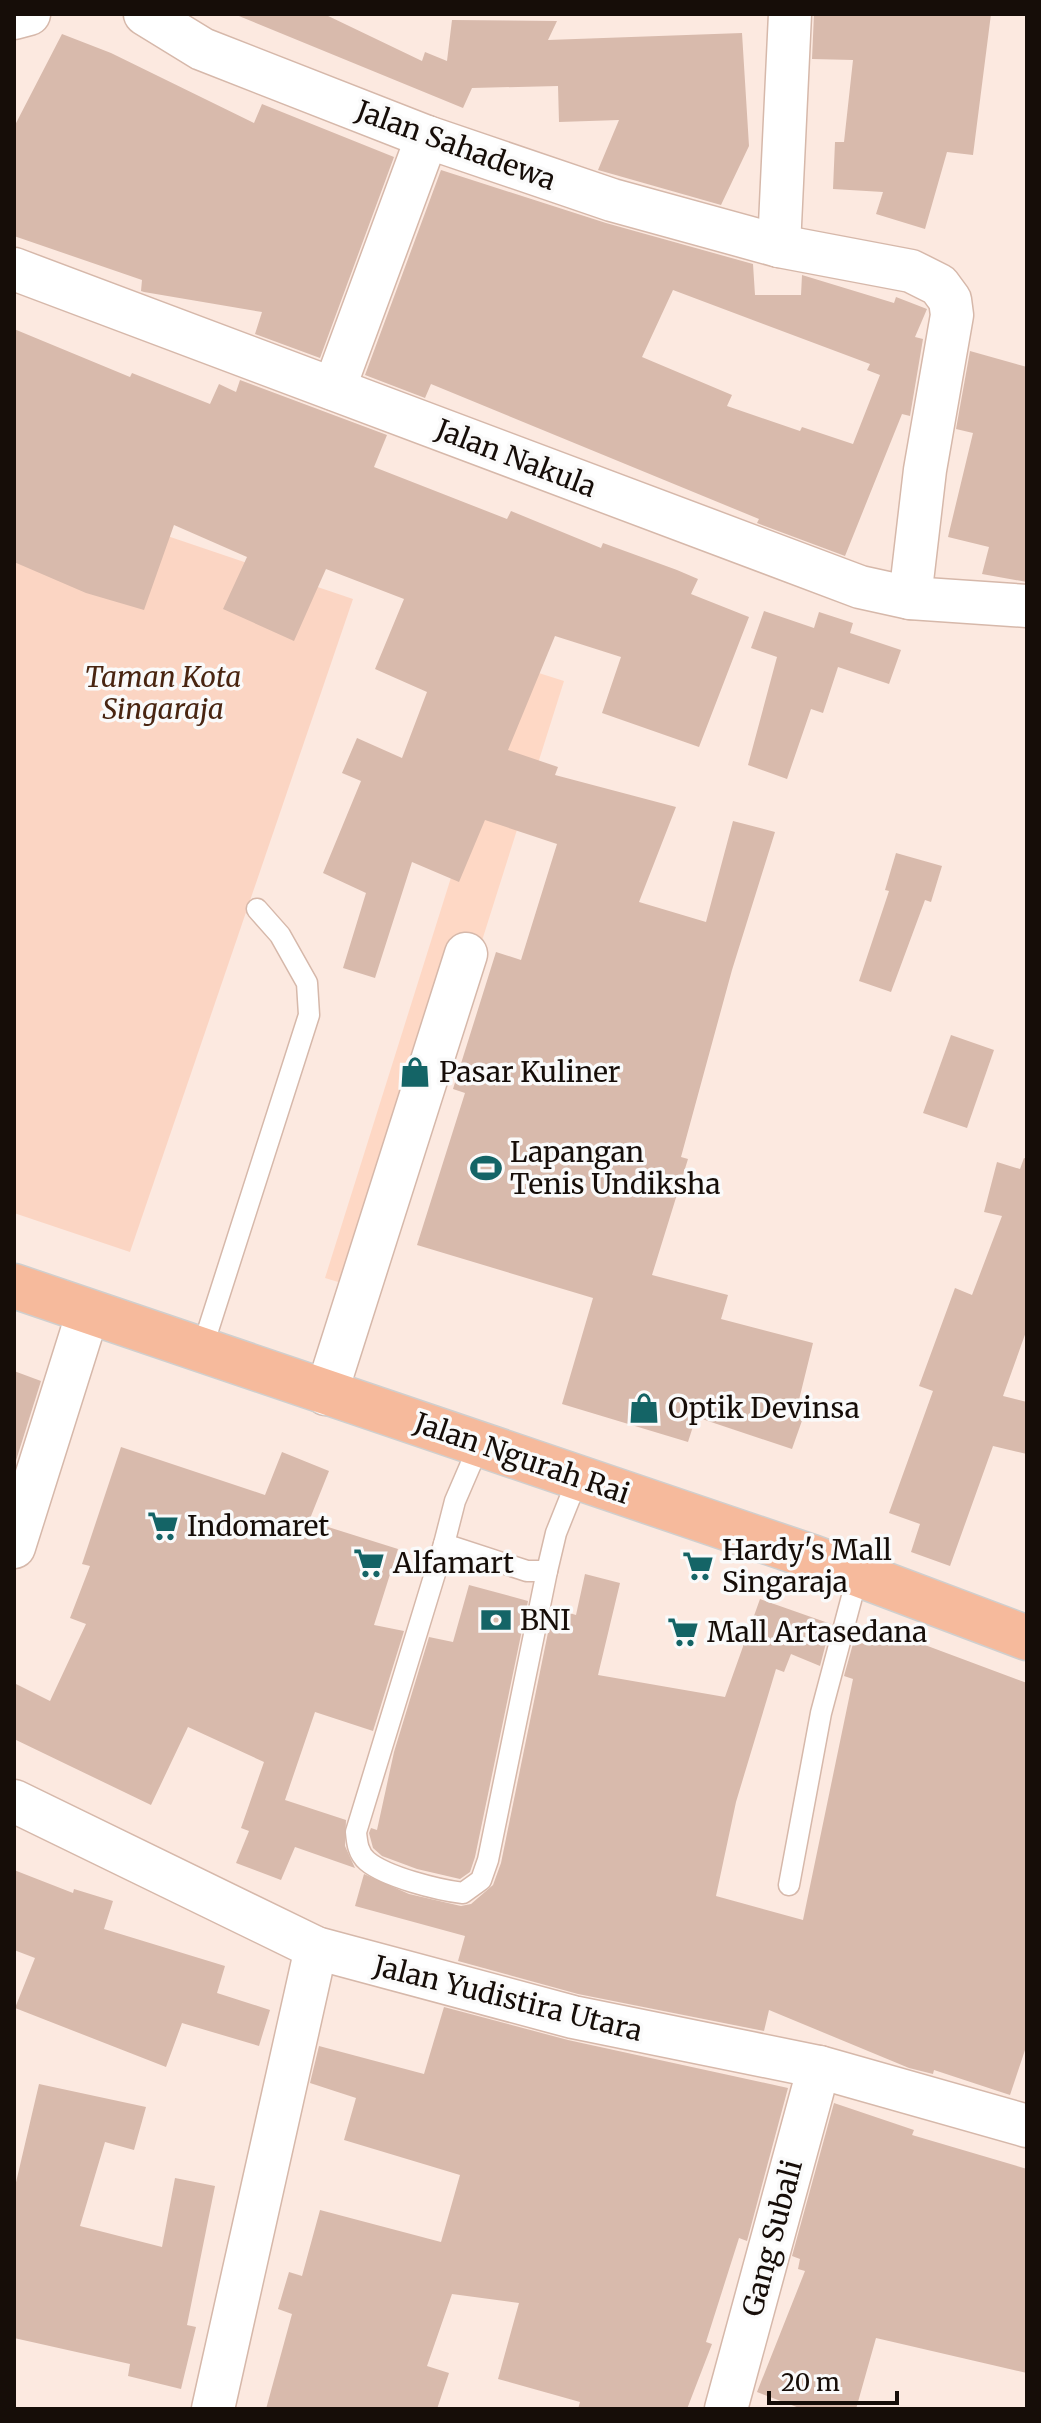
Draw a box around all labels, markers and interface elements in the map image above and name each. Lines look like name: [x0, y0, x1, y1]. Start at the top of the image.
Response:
street label: Jalan Sahadewa: [350, 92, 561, 198]
street label: Jalan Nakula: [430, 411, 601, 505]
park label: Taman Kota Singaraja: [85, 659, 241, 727]
place label: Pasar Kuliner: [439, 1054, 620, 1090]
shop icon: Pasar Kuliner: [398, 1055, 432, 1089]
place label: Lapangan Tenis Undiksha: [510, 1134, 720, 1202]
sports icon: Lapangan Tenis Undiksha: [469, 1151, 503, 1185]
place label: Optik Devinsa: [668, 1390, 860, 1426]
shop icon: Optik Devinsa: [627, 1391, 661, 1425]
street label: Jalan Ngurah Rai: [409, 1404, 634, 1512]
place label: Indomaret: [187, 1508, 329, 1544]
supermarket icon: Indomaret: [146, 1509, 180, 1543]
place label: Hardy's Mall Singaraja: [722, 1532, 892, 1600]
place label: Alfamart: [392, 1545, 514, 1581]
supermarket icon: Alfamart: [352, 1546, 386, 1580]
supermarket icon: Hardy's Mall Singaraja: [681, 1549, 715, 1583]
place label: BNI: [520, 1602, 571, 1638]
bank icon: BNI: [479, 1603, 513, 1637]
place label: Mall Artasedana: [707, 1614, 927, 1650]
supermarket icon: Mall Artasedana: [666, 1615, 700, 1649]
street label: Jalan Yudistira Utara: [369, 1947, 646, 2049]
street label: Gang Subali: [734, 2156, 810, 2320]
scale bar: [769, 2355, 897, 2405]
text: 20 m: [781, 2367, 840, 2398]

